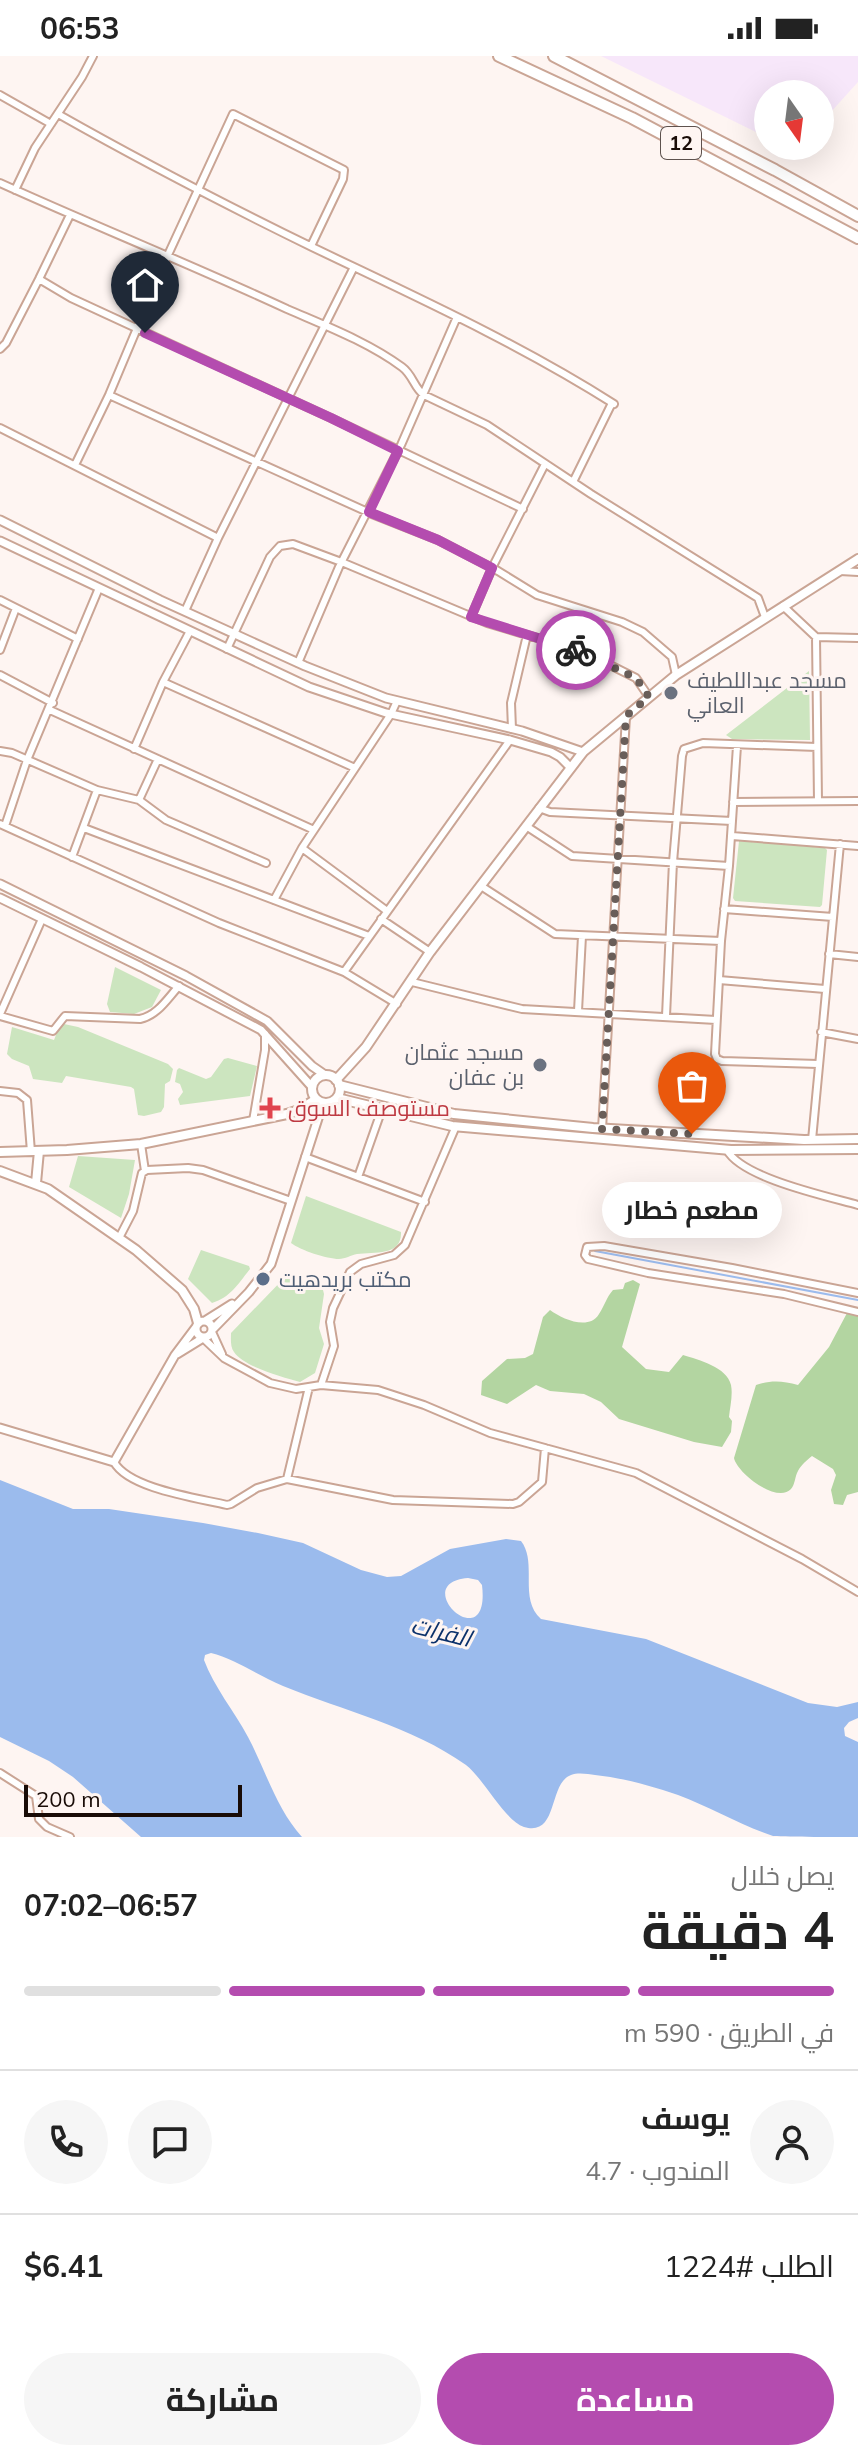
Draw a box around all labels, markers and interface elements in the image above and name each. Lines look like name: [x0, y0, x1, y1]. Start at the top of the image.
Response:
text: 06:53: [40, 9, 119, 47]
north arrow: [754, 80, 834, 160]
map controls: [754, 80, 834, 160]
road number: 12: [661, 127, 701, 159]
pin: [111, 251, 179, 333]
icon: home: [123, 263, 167, 307]
courier: [536, 610, 616, 690]
icon: bike: [554, 628, 598, 672]
place label: مسجد عبداللطيف العاني: [687, 666, 847, 722]
marker: مسجد عبداللطيف العاني: [662, 684, 680, 702]
place label: مسجد عثمان بن عفان: [405, 1038, 524, 1091]
pin: [658, 1052, 726, 1134]
marker: مسجد عثمان بن عفان: [531, 1056, 549, 1074]
icon: bag: [670, 1064, 714, 1108]
place label: مستوصف السوق: [288, 1094, 450, 1122]
marker: مستوصف السوق: [259, 1097, 281, 1119]
callout: مطعم خطار: [602, 1182, 782, 1238]
text: مطعم خطار: [625, 1193, 759, 1226]
place label: مكتب بريدهيت: [279, 1265, 412, 1293]
marker: مكتب بريدهيت: [254, 1270, 272, 1288]
water label: الفرات: [408, 1609, 477, 1654]
scale bar: [24, 1781, 242, 1817]
text: 200 m: [36, 1785, 101, 1813]
text: يصل خلال: [731, 1859, 834, 1892]
text: 06:57–07:02: [24, 1886, 198, 1924]
text: 4 دقيقة: [642, 1897, 834, 1962]
text: في الطريق · 590 m: [624, 2016, 834, 2049]
text: يوسف: [641, 2099, 730, 2137]
button: phone: [24, 2100, 108, 2184]
button: chat: [128, 2100, 212, 2184]
button: person: [750, 2100, 834, 2184]
text: المندوب · 4.7: [585, 2154, 730, 2187]
text: $6.41: [24, 2247, 103, 2285]
text: الطلب #1224: [664, 2247, 834, 2285]
button: مشاركة: [24, 2353, 421, 2445]
button: مساعدة: [437, 2353, 834, 2445]

